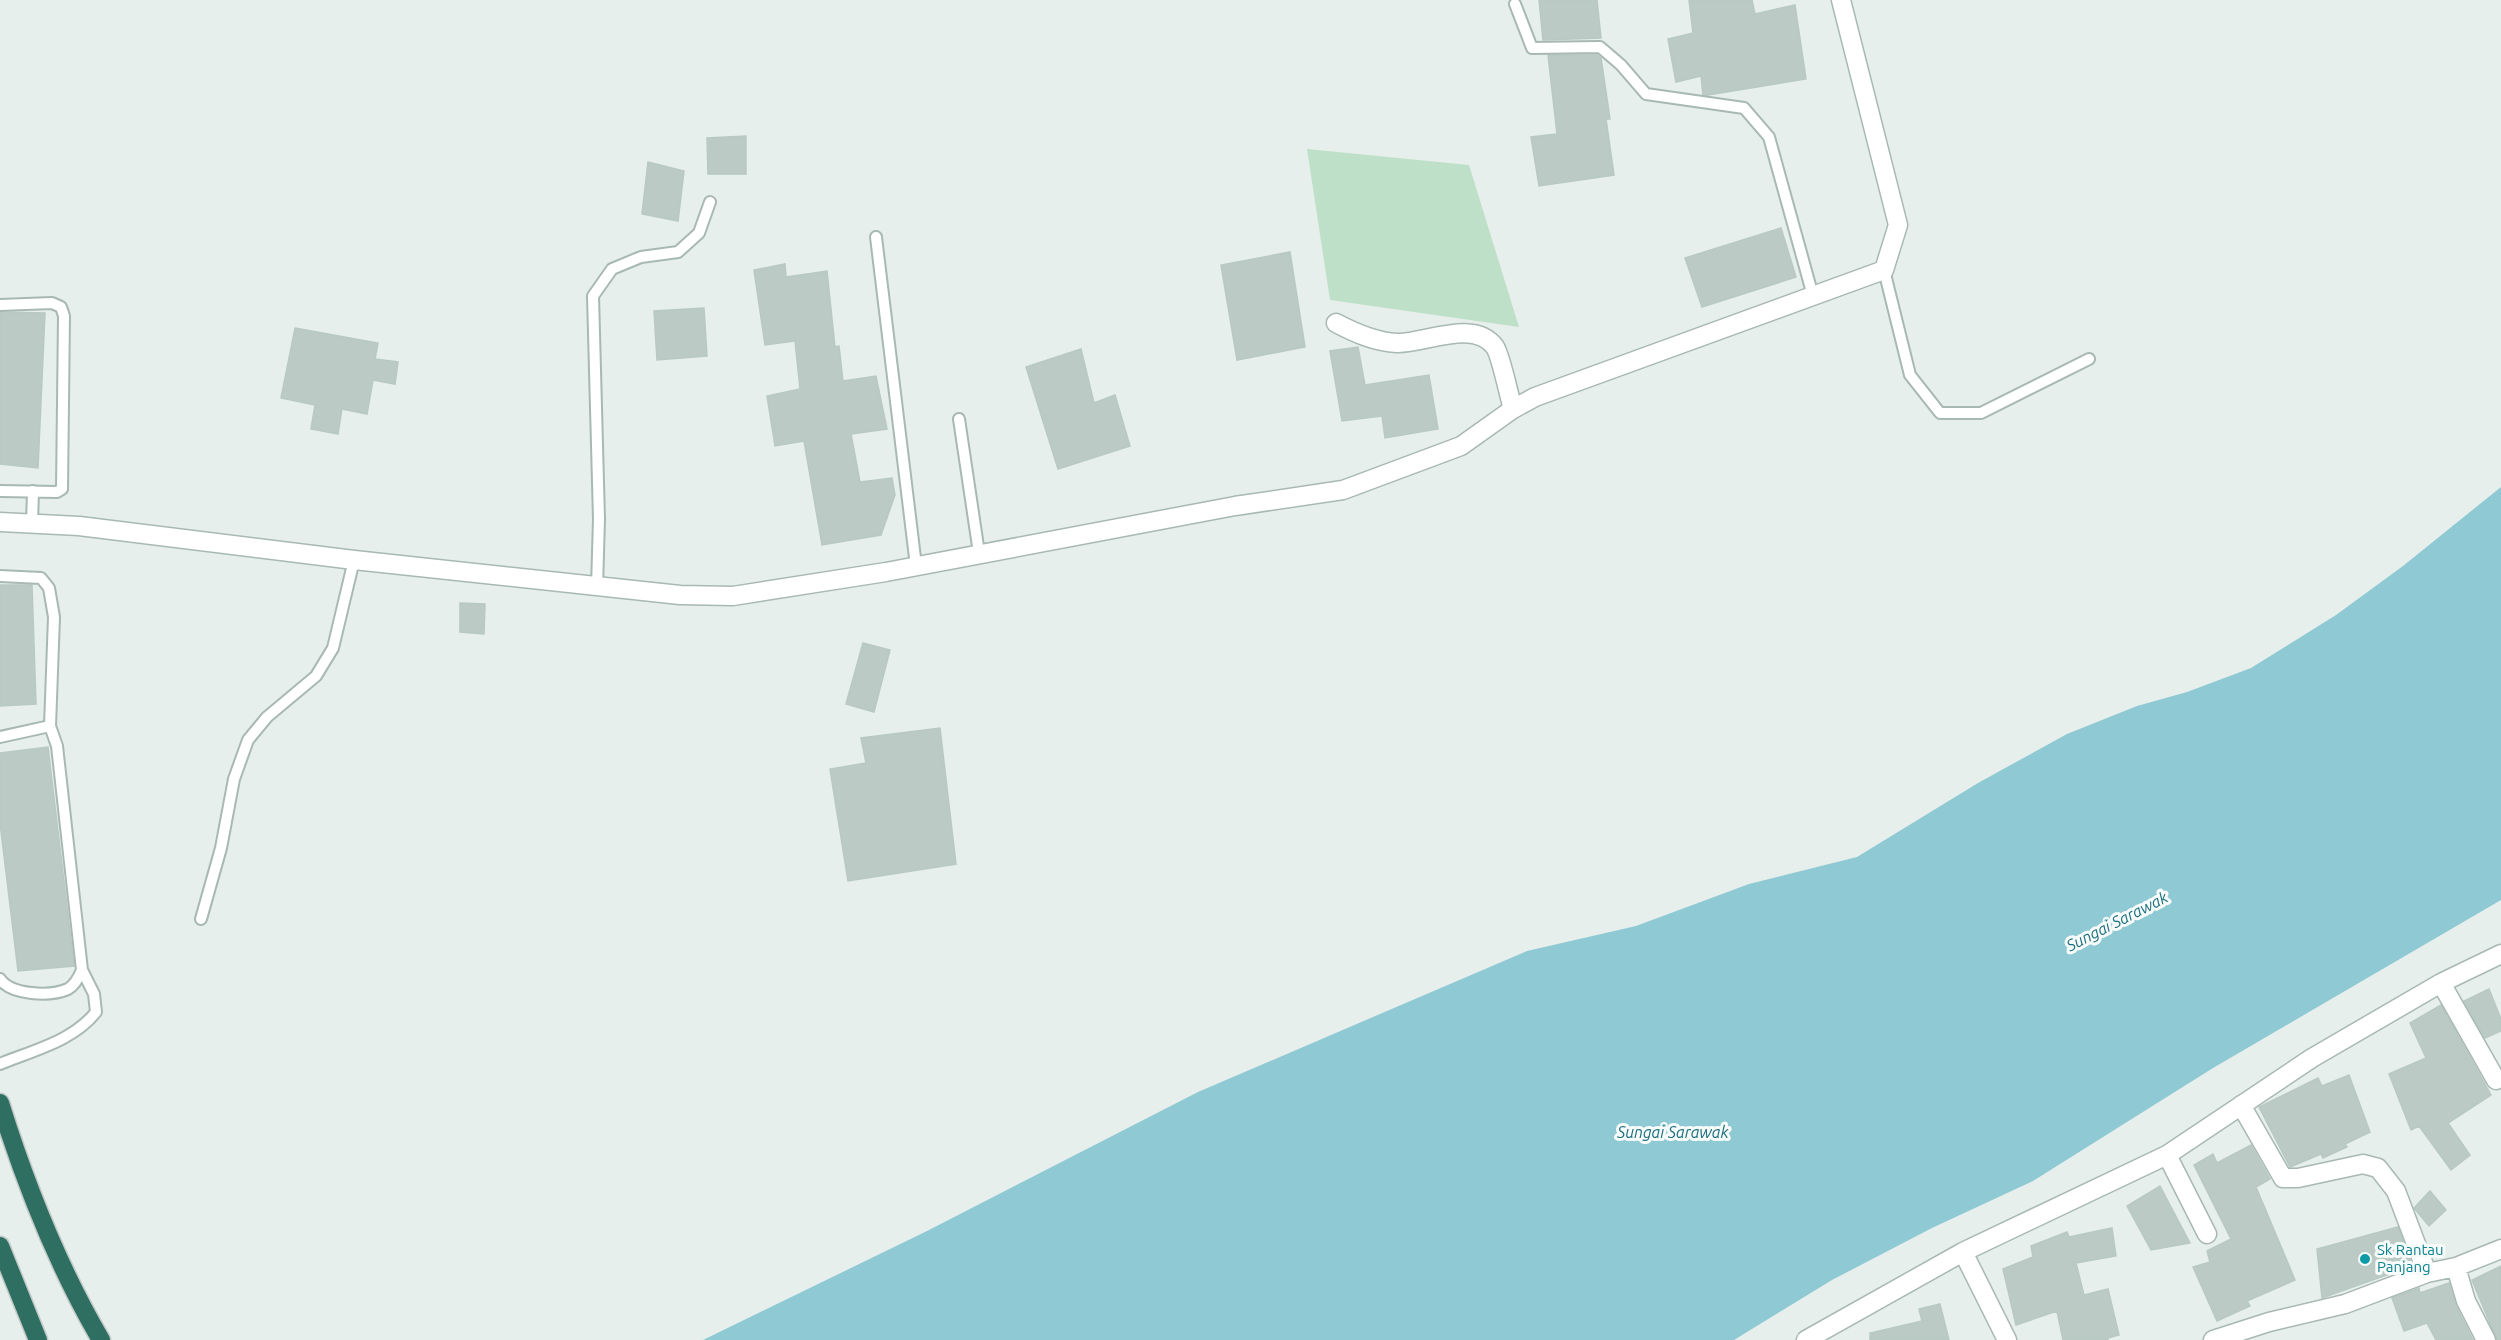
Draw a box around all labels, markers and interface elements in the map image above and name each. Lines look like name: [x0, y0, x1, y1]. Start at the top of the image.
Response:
water label: Sungai Sarawak: [2062, 887, 2171, 955]
water label: Sungai Sarawak: [1616, 1123, 1729, 1141]
place label: Sk Rantau Panjang: [2377, 1241, 2444, 1275]
marker: Sk Rantau Panjang: [2358, 1252, 2372, 1266]

